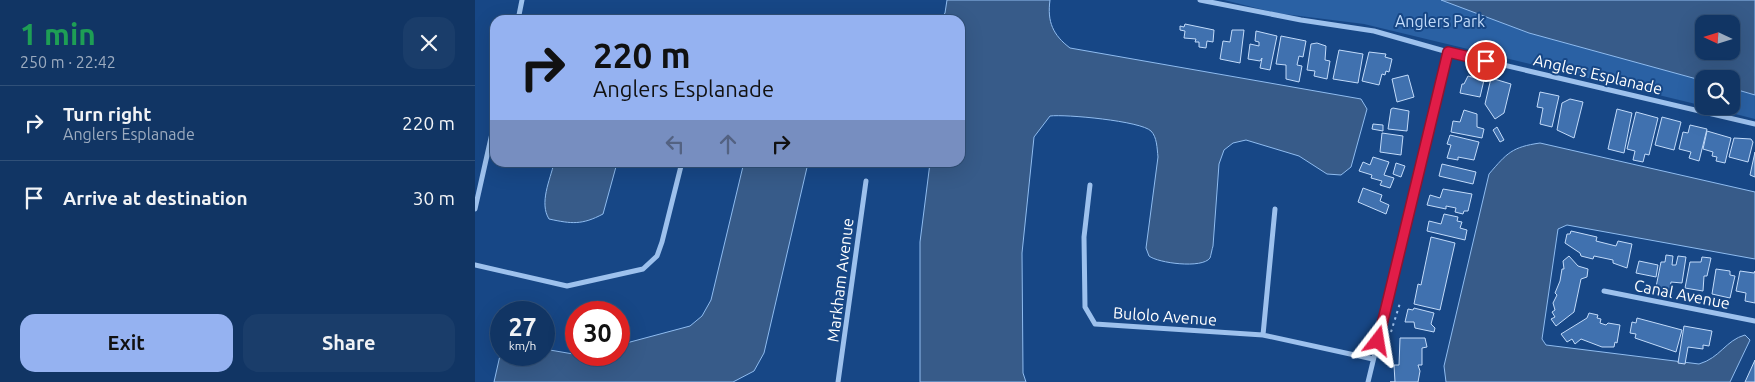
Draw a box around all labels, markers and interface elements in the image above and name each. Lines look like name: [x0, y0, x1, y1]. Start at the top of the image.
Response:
park label: Anglers Park: [1395, 12, 1485, 30]
north arrow: [1695, 15, 1740, 60]
map controls: [1695, 15, 1740, 115]
text: 1 min: [20, 17, 96, 51]
button: close: [403, 17, 455, 69]
icon: right: [510, 35, 575, 100]
text: 220 m: [593, 35, 691, 75]
pin: [1465, 40, 1507, 82]
icon: arrive: [1472, 47, 1500, 75]
street label: Anglers Esplanade: [1532, 50, 1664, 98]
text: 250 m · 22:42: [20, 53, 116, 71]
button: search: [1695, 70, 1740, 115]
text: Anglers Esplanade: [593, 76, 774, 101]
text: Turn right: [63, 103, 151, 125]
icon: right: [20, 109, 48, 137]
text: 220 m: [402, 112, 455, 134]
text: Anglers Esplanade: [63, 125, 195, 143]
icon: left: [661, 130, 689, 158]
icon: ahead: [714, 130, 742, 158]
icon: right: [767, 130, 795, 158]
icon: arrive: [20, 184, 48, 212]
text: Arrive at destination: [63, 187, 248, 209]
text: 30 m: [413, 187, 455, 209]
street label: Markham Avenue: [823, 217, 857, 343]
street label: Canal Avenue: [1633, 276, 1731, 312]
speed limit sign: 30: [565, 301, 630, 366]
street label: Bulolo Avenue: [1113, 303, 1217, 329]
text: 27: [508, 313, 537, 341]
button: Exit: [20, 314, 233, 372]
button: Share: [243, 314, 455, 372]
position arrow: [1351, 314, 1403, 366]
text: km/h: [509, 339, 536, 352]

